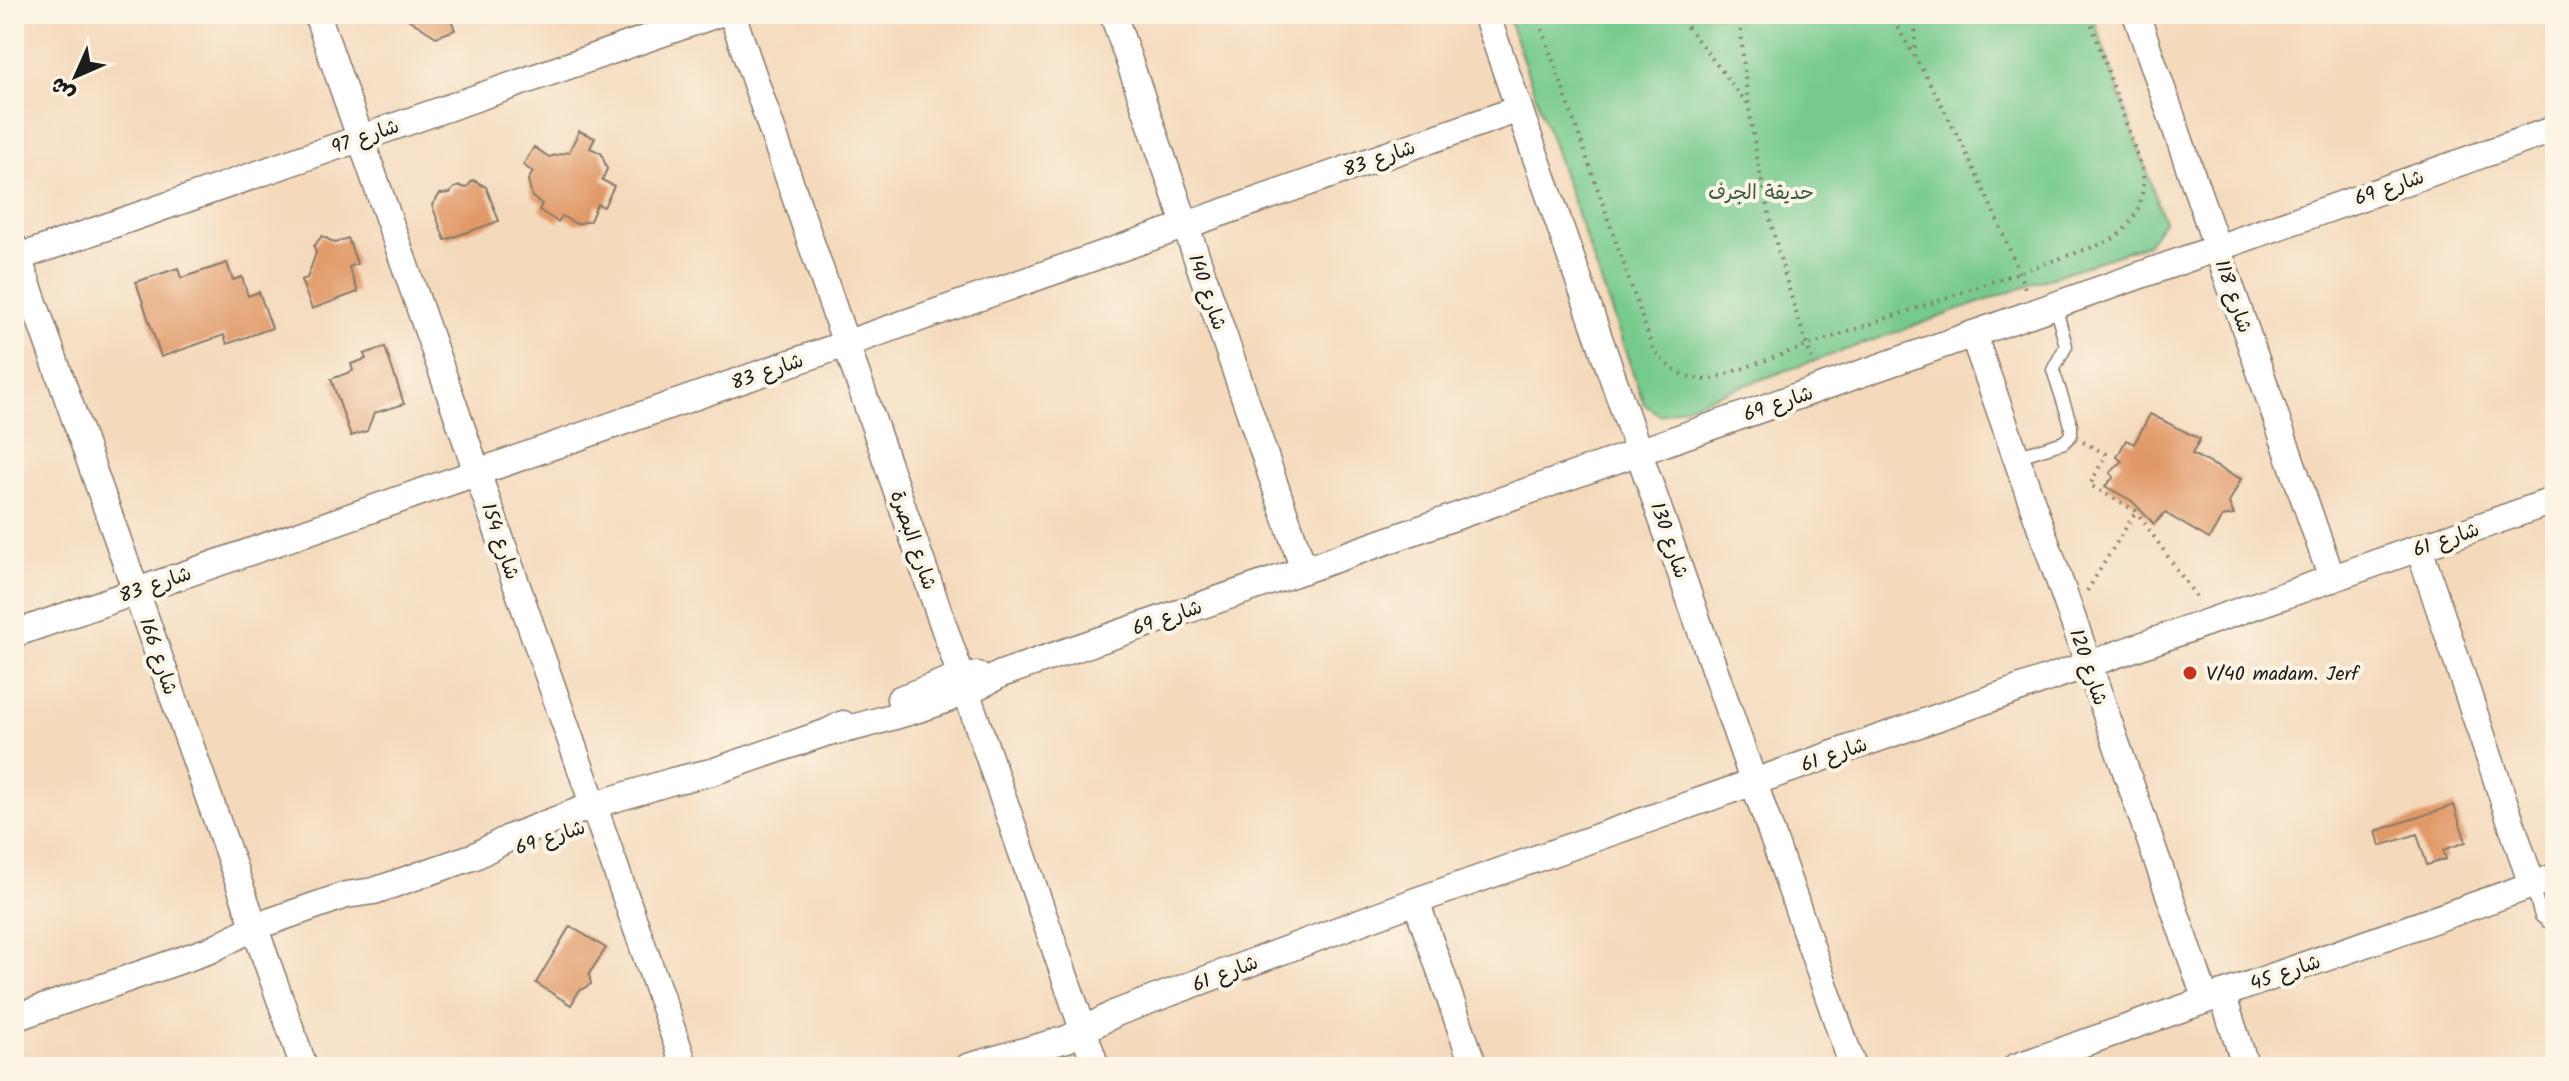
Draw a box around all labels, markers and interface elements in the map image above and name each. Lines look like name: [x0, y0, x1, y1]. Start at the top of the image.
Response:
north arrow: [36, 36, 116, 116]
text: ش: [43, 67, 85, 109]
street label: شارع 97: [327, 111, 404, 164]
street label: شارع 83: [1339, 133, 1420, 187]
street label: شارع 69: [2350, 162, 2429, 216]
park label: حديقة الجرف: [1708, 178, 1814, 210]
street label: شارع 140: [1178, 250, 1234, 335]
street label: شارع 118: [2205, 256, 2260, 338]
street label: شارع 83: [727, 346, 808, 400]
street label: شارع 69: [1739, 378, 1818, 432]
street label: شارع البصرة: [880, 486, 944, 595]
street label: شارع 130: [1640, 498, 1696, 583]
street label: شارع 154: [471, 499, 527, 584]
street label: شارع 61: [2409, 515, 2484, 567]
street label: شارع 83: [115, 559, 196, 613]
street label: شارع 69: [1128, 592, 1207, 646]
street label: شارع 166: [129, 614, 185, 700]
street label: شارع 120: [2059, 625, 2115, 710]
place label: V/40 madam. Jerf: [2206, 659, 2361, 691]
marker: V/40 madam. Jerf: [2181, 664, 2199, 682]
street label: شارع 61: [1797, 730, 1872, 782]
street label: شارع 69: [511, 813, 590, 865]
street label: شارع 45: [2246, 947, 2325, 1001]
street label: شارع 61: [1188, 948, 1264, 1002]

